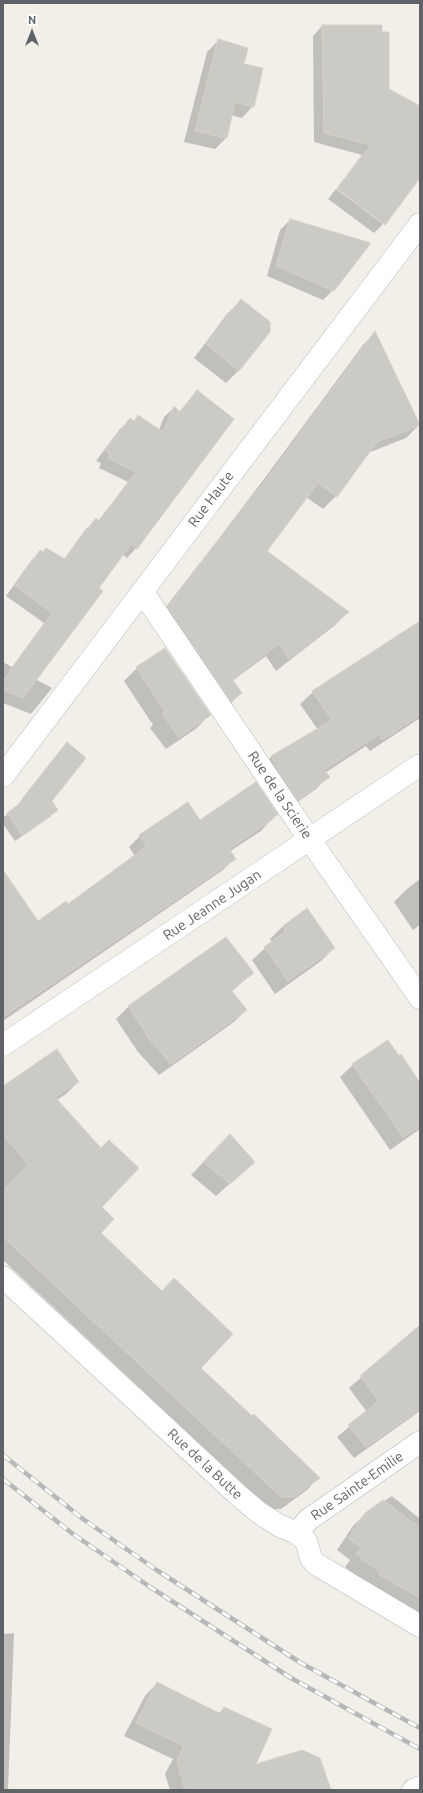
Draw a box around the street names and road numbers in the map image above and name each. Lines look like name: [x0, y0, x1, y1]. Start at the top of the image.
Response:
street label: Rue Haute: [184, 468, 238, 530]
street label: Rue de la Scierie: [244, 748, 316, 842]
street label: Rue Jeanne Jugan: [160, 866, 264, 944]
street label: Rue de la Butte: [164, 1425, 246, 1503]
street label: Rue Sainte-Emilie: [308, 1448, 406, 1524]

